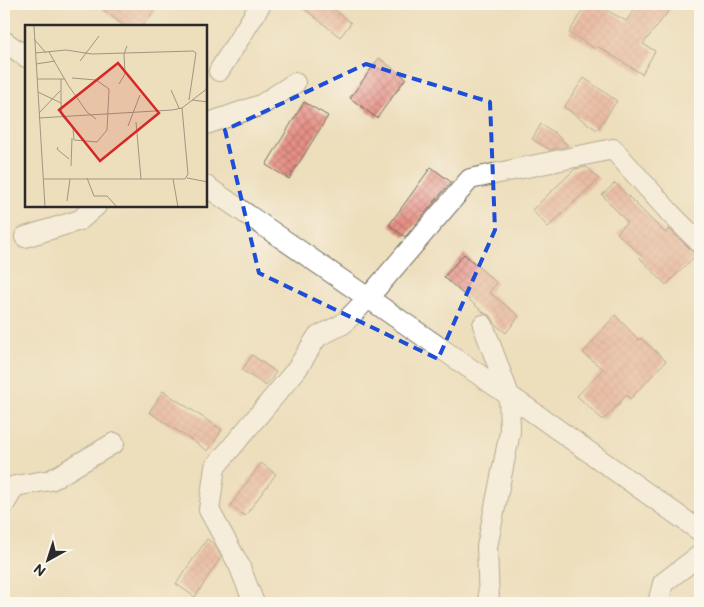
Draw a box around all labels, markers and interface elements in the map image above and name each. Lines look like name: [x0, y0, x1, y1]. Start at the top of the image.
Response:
inset map: [25, 25, 208, 208]
north arrow: [22, 534, 72, 584]
text: N: [31, 560, 50, 580]

